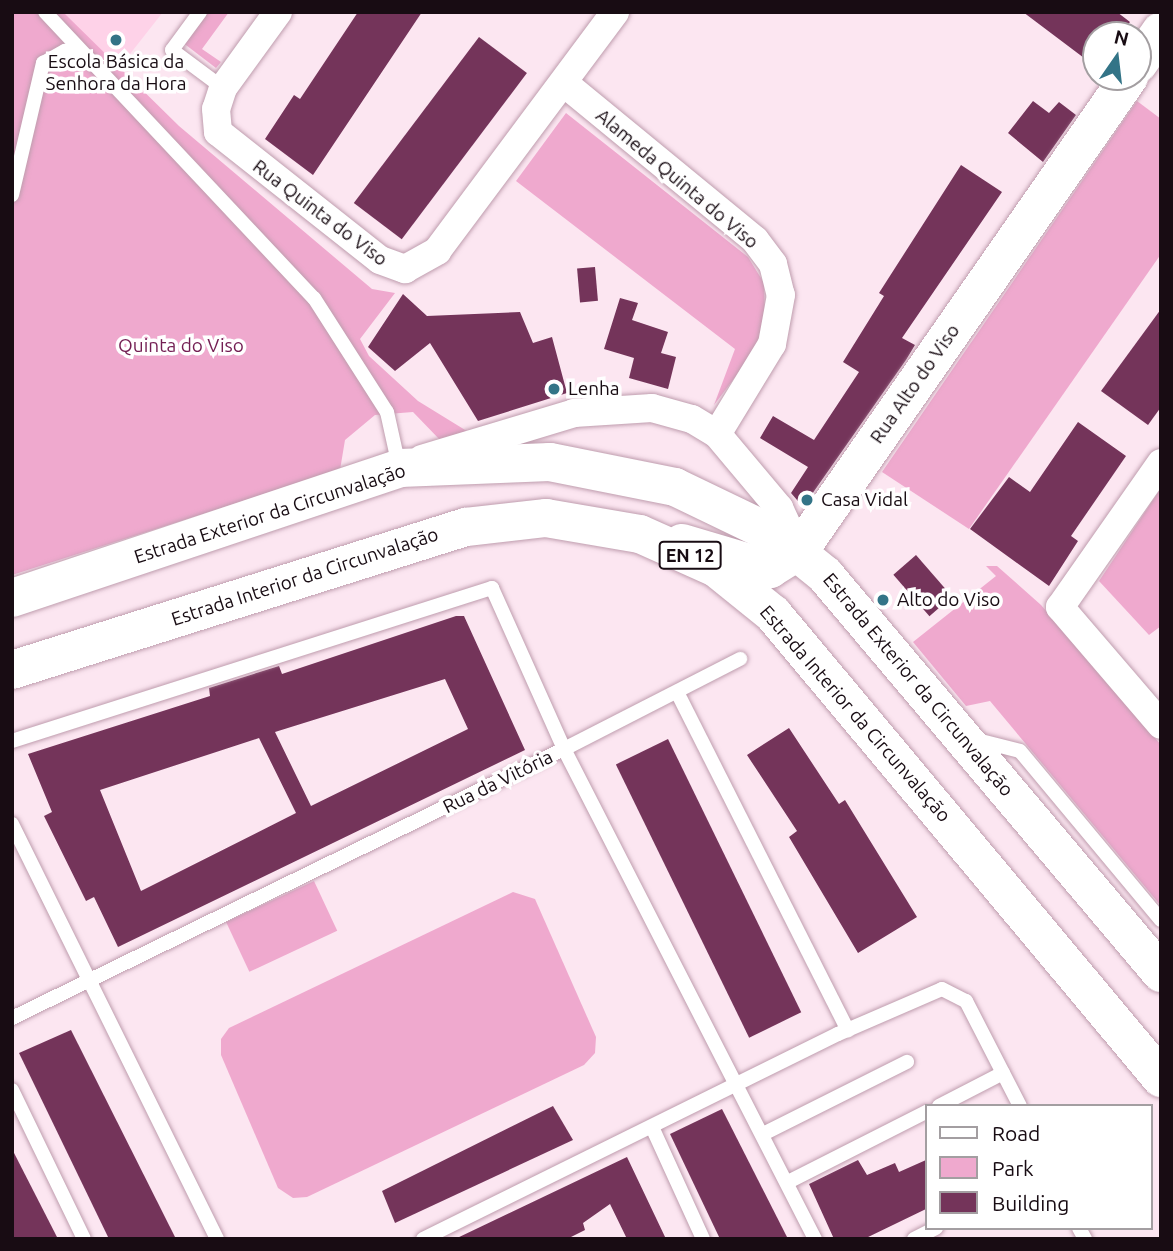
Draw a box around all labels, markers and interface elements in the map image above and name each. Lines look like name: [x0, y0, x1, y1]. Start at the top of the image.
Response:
north arrow: [1082, 21, 1152, 91]
text: N: [1112, 25, 1131, 50]
marker: Escola Básica da Senhora da Hora: [108, 32, 124, 48]
place label: Escola Básica da Senhora da Hora: [45, 51, 187, 95]
street label: Alameda Quinta do Viso: [591, 104, 763, 254]
street label: Rua Quinta do Viso: [248, 155, 392, 271]
street label: Rua Alto do Viso: [865, 320, 965, 448]
park label: Quinta do Viso: [118, 335, 244, 357]
place label: Lenha: [568, 378, 620, 400]
marker: Lenha: [546, 381, 562, 397]
street label: Estrada Exterior da Circunvalação: [131, 459, 409, 569]
place label: Casa Vidal: [821, 489, 908, 511]
marker: Casa Vidal: [799, 492, 815, 508]
street label: Estrada Interior da Circunvalação: [169, 523, 441, 631]
road number: EN 12: [658, 540, 722, 570]
street label: Estrada Exterior da Circunvalação: [818, 569, 1018, 801]
place label: Alto do Viso: [897, 589, 1000, 611]
marker: Alto do Viso: [875, 592, 891, 608]
street label: Estrada Interior da Circunvalação: [755, 601, 955, 827]
street label: Rua da Vitória: [439, 746, 557, 818]
legend: [925, 1104, 1152, 1230]
text: Road: [992, 1121, 1040, 1145]
text: Park: [992, 1156, 1034, 1180]
text: Building: [992, 1191, 1069, 1215]

